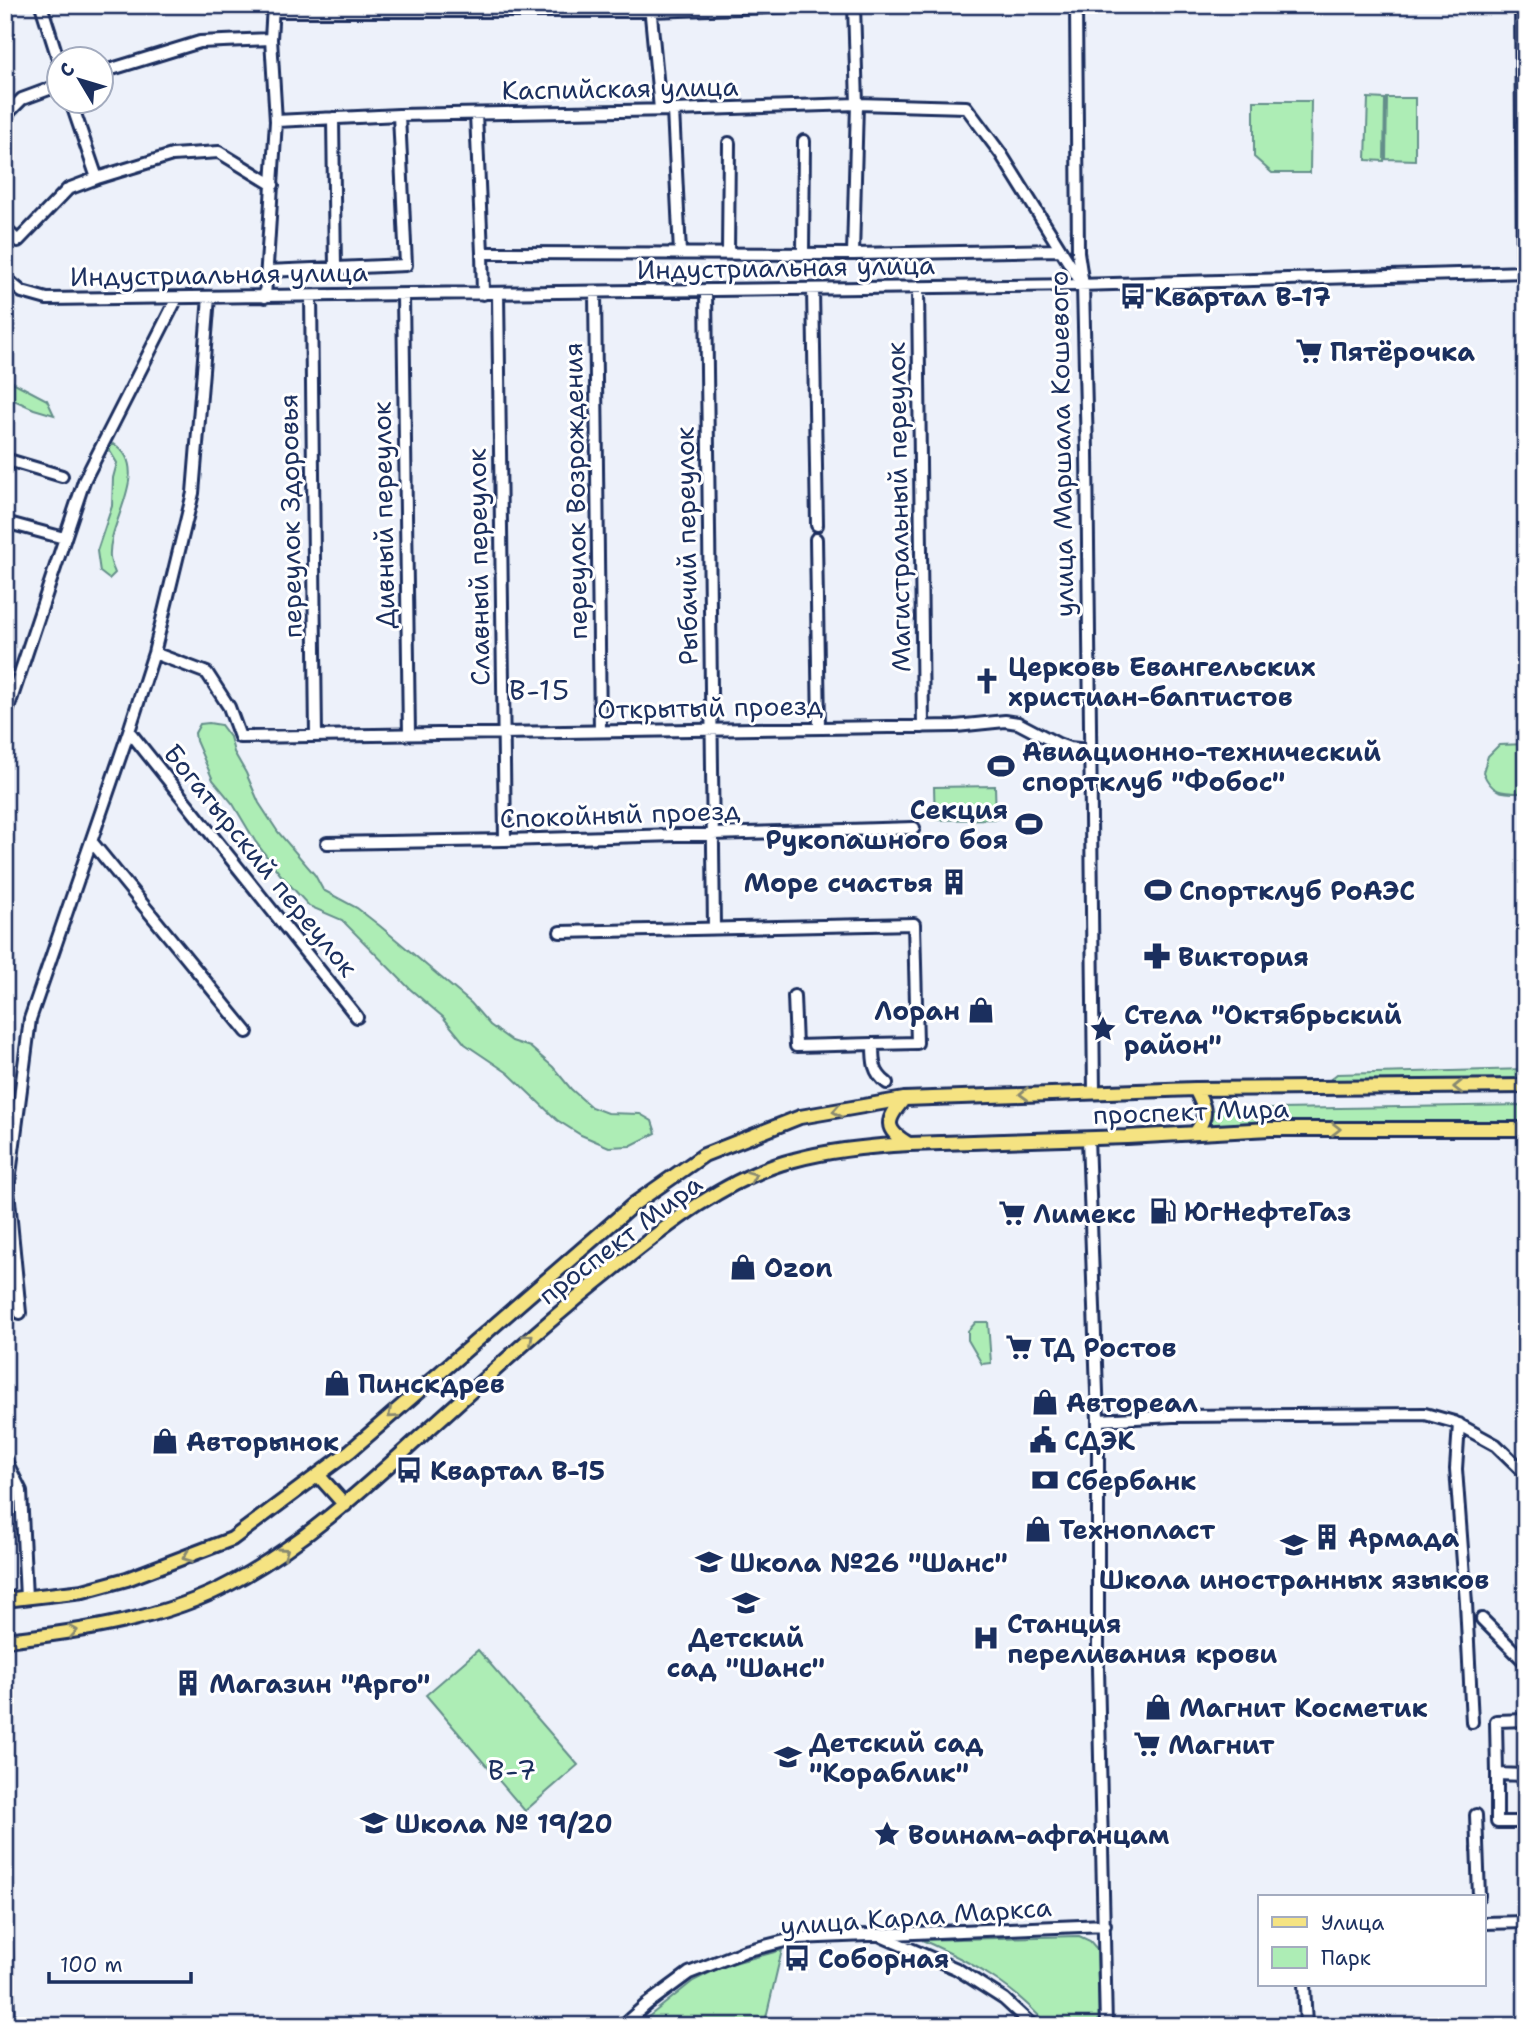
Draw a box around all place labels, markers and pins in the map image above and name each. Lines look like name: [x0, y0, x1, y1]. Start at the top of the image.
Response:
place label: Квартал В-17: [1154, 279, 1331, 314]
bus stop icon: Квартал В-17: [1118, 281, 1148, 311]
place label: Пятёрочка: [1330, 334, 1475, 369]
supermarket icon: Пятёрочка: [1294, 336, 1324, 366]
place label: Церковь Евангельских христиан-баптистов: [1008, 649, 1316, 714]
church icon: Церковь Евангельских христиан-баптистов: [972, 666, 1002, 696]
place label: Авиационно-технический спортклуб "Фобос": [1022, 734, 1381, 799]
sports icon: Авиационно-технический спортклуб "Фобос": [986, 751, 1016, 781]
place label: Секция Рукопашного боя: [765, 792, 1008, 857]
sports icon: Секция Рукопашного боя: [1014, 809, 1044, 839]
place label: Море счастья: [743, 865, 933, 900]
building icon: Море счастья: [939, 867, 969, 897]
place label: Спортклуб РоАЭС: [1179, 873, 1415, 908]
sports icon: Спортклуб РоАЭС: [1143, 875, 1173, 905]
place label: Виктория: [1178, 939, 1309, 974]
pharmacy icon: Виктория: [1142, 941, 1172, 971]
place label: Лоран: [874, 993, 960, 1028]
shop icon: Лоран: [966, 995, 996, 1025]
place label: Стела "Октябрьский район": [1124, 997, 1402, 1062]
place icon: Стела "Октябрьский район": [1088, 1014, 1118, 1044]
place label: ЮгНефтеГаз: [1184, 1194, 1351, 1229]
place label: Лимекс: [1033, 1196, 1136, 1231]
fuel station icon: ЮгНефтеГаз: [1148, 1196, 1178, 1226]
supermarket icon: Лимекс: [997, 1198, 1027, 1228]
place label: Ozon: [764, 1250, 833, 1285]
shop icon: Ozon: [728, 1252, 758, 1282]
place label: ТД Ростов: [1040, 1330, 1176, 1365]
supermarket icon: ТД Ростов: [1004, 1332, 1034, 1362]
place label: Пинскдрев: [358, 1366, 505, 1401]
shop icon: Пинскдрев: [322, 1368, 352, 1398]
place label: Автореал: [1066, 1385, 1198, 1420]
shop icon: Автореал: [1030, 1387, 1060, 1417]
place label: СДЭК: [1064, 1423, 1135, 1458]
place label: Авторынок: [186, 1424, 339, 1459]
public building icon: СДЭК: [1028, 1425, 1058, 1455]
shop icon: Авторынок: [150, 1426, 180, 1456]
place label: Квартал В-15: [430, 1453, 605, 1488]
bus stop icon: Квартал В-15: [394, 1455, 424, 1485]
place label: Сбербанк: [1066, 1463, 1196, 1498]
bank icon: Сбербанк: [1030, 1465, 1060, 1495]
place label: Технопласт: [1059, 1512, 1215, 1547]
shop icon: Технопласт: [1023, 1514, 1053, 1544]
place label: Армада: [1348, 1520, 1460, 1555]
building icon: Армада: [1312, 1522, 1342, 1552]
school or university icon: Школа иностранных языков: [1279, 1530, 1309, 1560]
place label: Школа №26 "Шанс": [730, 1545, 1008, 1580]
school or university icon: Школа №26 "Шанс": [694, 1547, 724, 1577]
place label: Школа иностранных языков: [1099, 1562, 1489, 1597]
school or university icon: Детский сад "Шанс": [731, 1588, 761, 1618]
place label: Станция переливания крови: [1007, 1606, 1277, 1671]
place label: Детский сад "Шанс": [667, 1620, 825, 1685]
hospital icon: Станция переливания крови: [971, 1623, 1001, 1653]
place label: Магазин "Арго": [209, 1666, 430, 1701]
building icon: Магазин "Арго": [173, 1668, 203, 1698]
place label: Магнит Косметик: [1179, 1690, 1428, 1725]
shop icon: Магнит Косметик: [1143, 1692, 1173, 1722]
place label: Детский сад "Кораблик": [809, 1725, 983, 1790]
place label: Магнит: [1168, 1727, 1275, 1762]
supermarket icon: Магнит: [1132, 1729, 1162, 1759]
school or university icon: Детский сад "Кораблик": [773, 1742, 803, 1772]
place label: Школа № 19/20: [395, 1806, 613, 1841]
school or university icon: Школа № 19/20: [359, 1808, 389, 1838]
place label: Воинам-афганцам: [908, 1817, 1170, 1852]
place icon: Воинам-афганцам: [872, 1819, 902, 1849]
place label: Соборная: [818, 1941, 949, 1976]
bus stop icon: Соборная: [782, 1943, 812, 1973]

